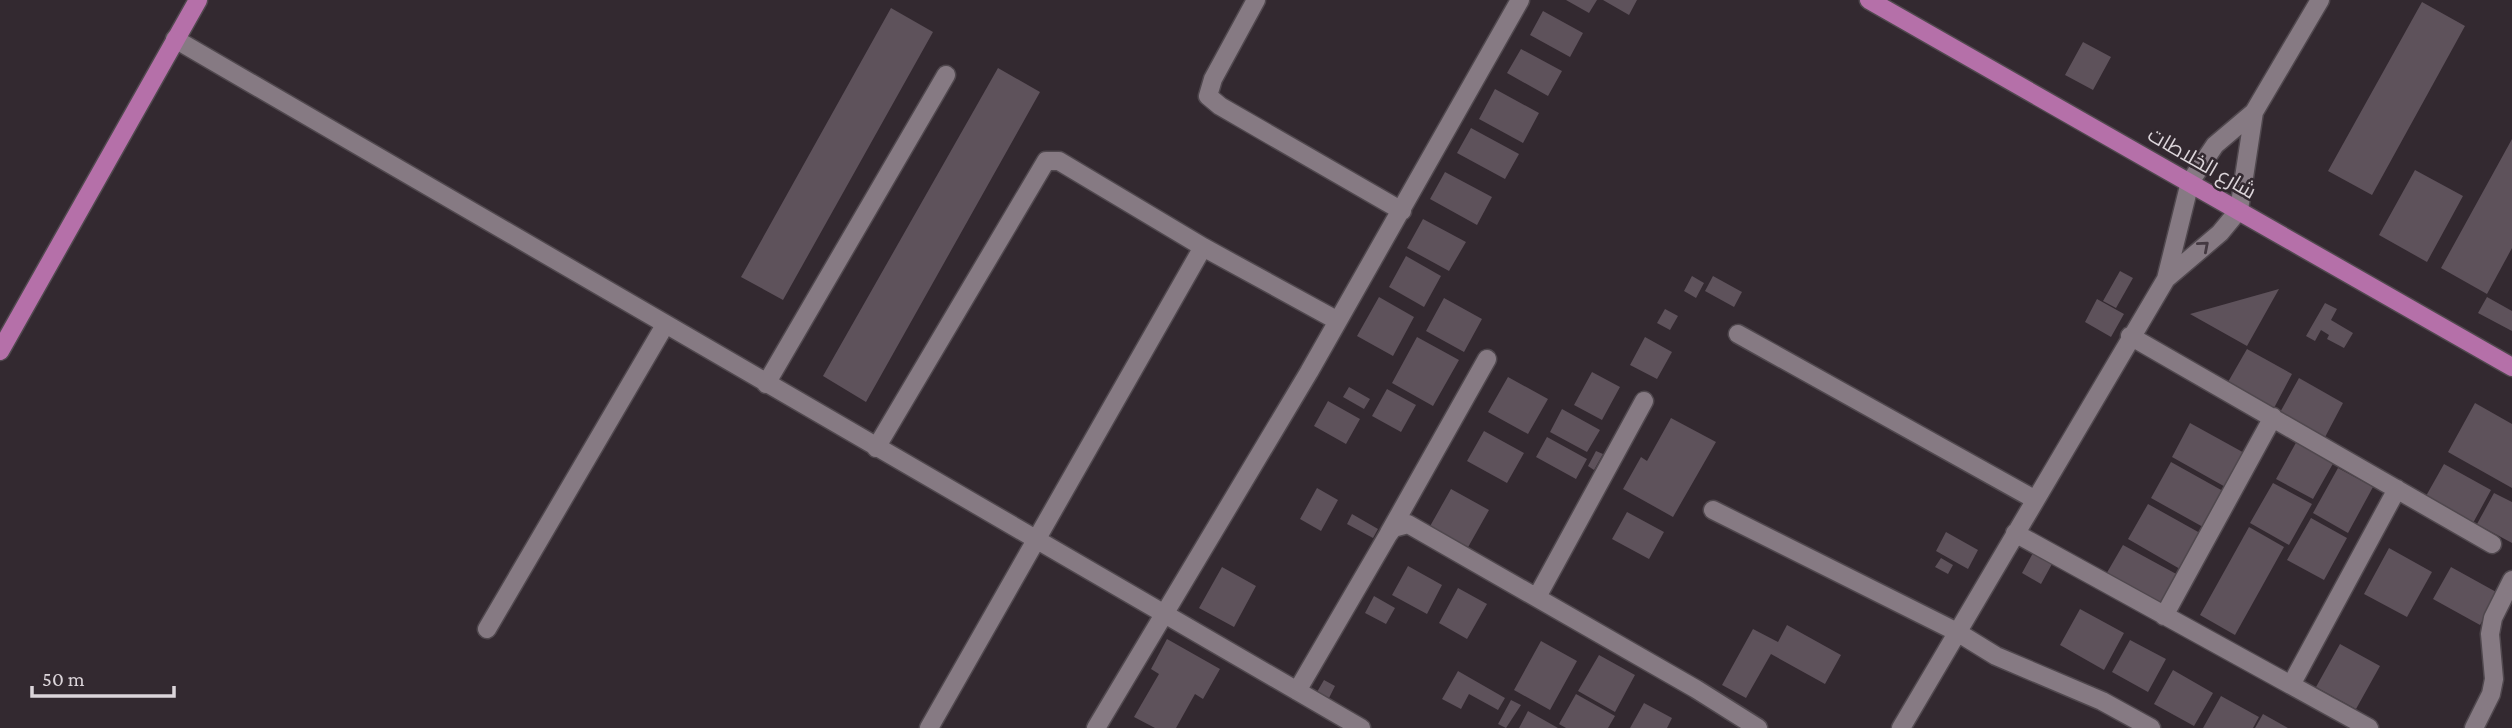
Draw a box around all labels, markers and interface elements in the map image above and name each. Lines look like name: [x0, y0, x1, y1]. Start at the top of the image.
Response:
street label: شارع الخلاطات: [2143, 122, 2260, 205]
one-way arrow: [2196, 242, 2209, 254]
scale bar: [32, 654, 173, 698]
text: 50 m: [42, 667, 85, 691]

